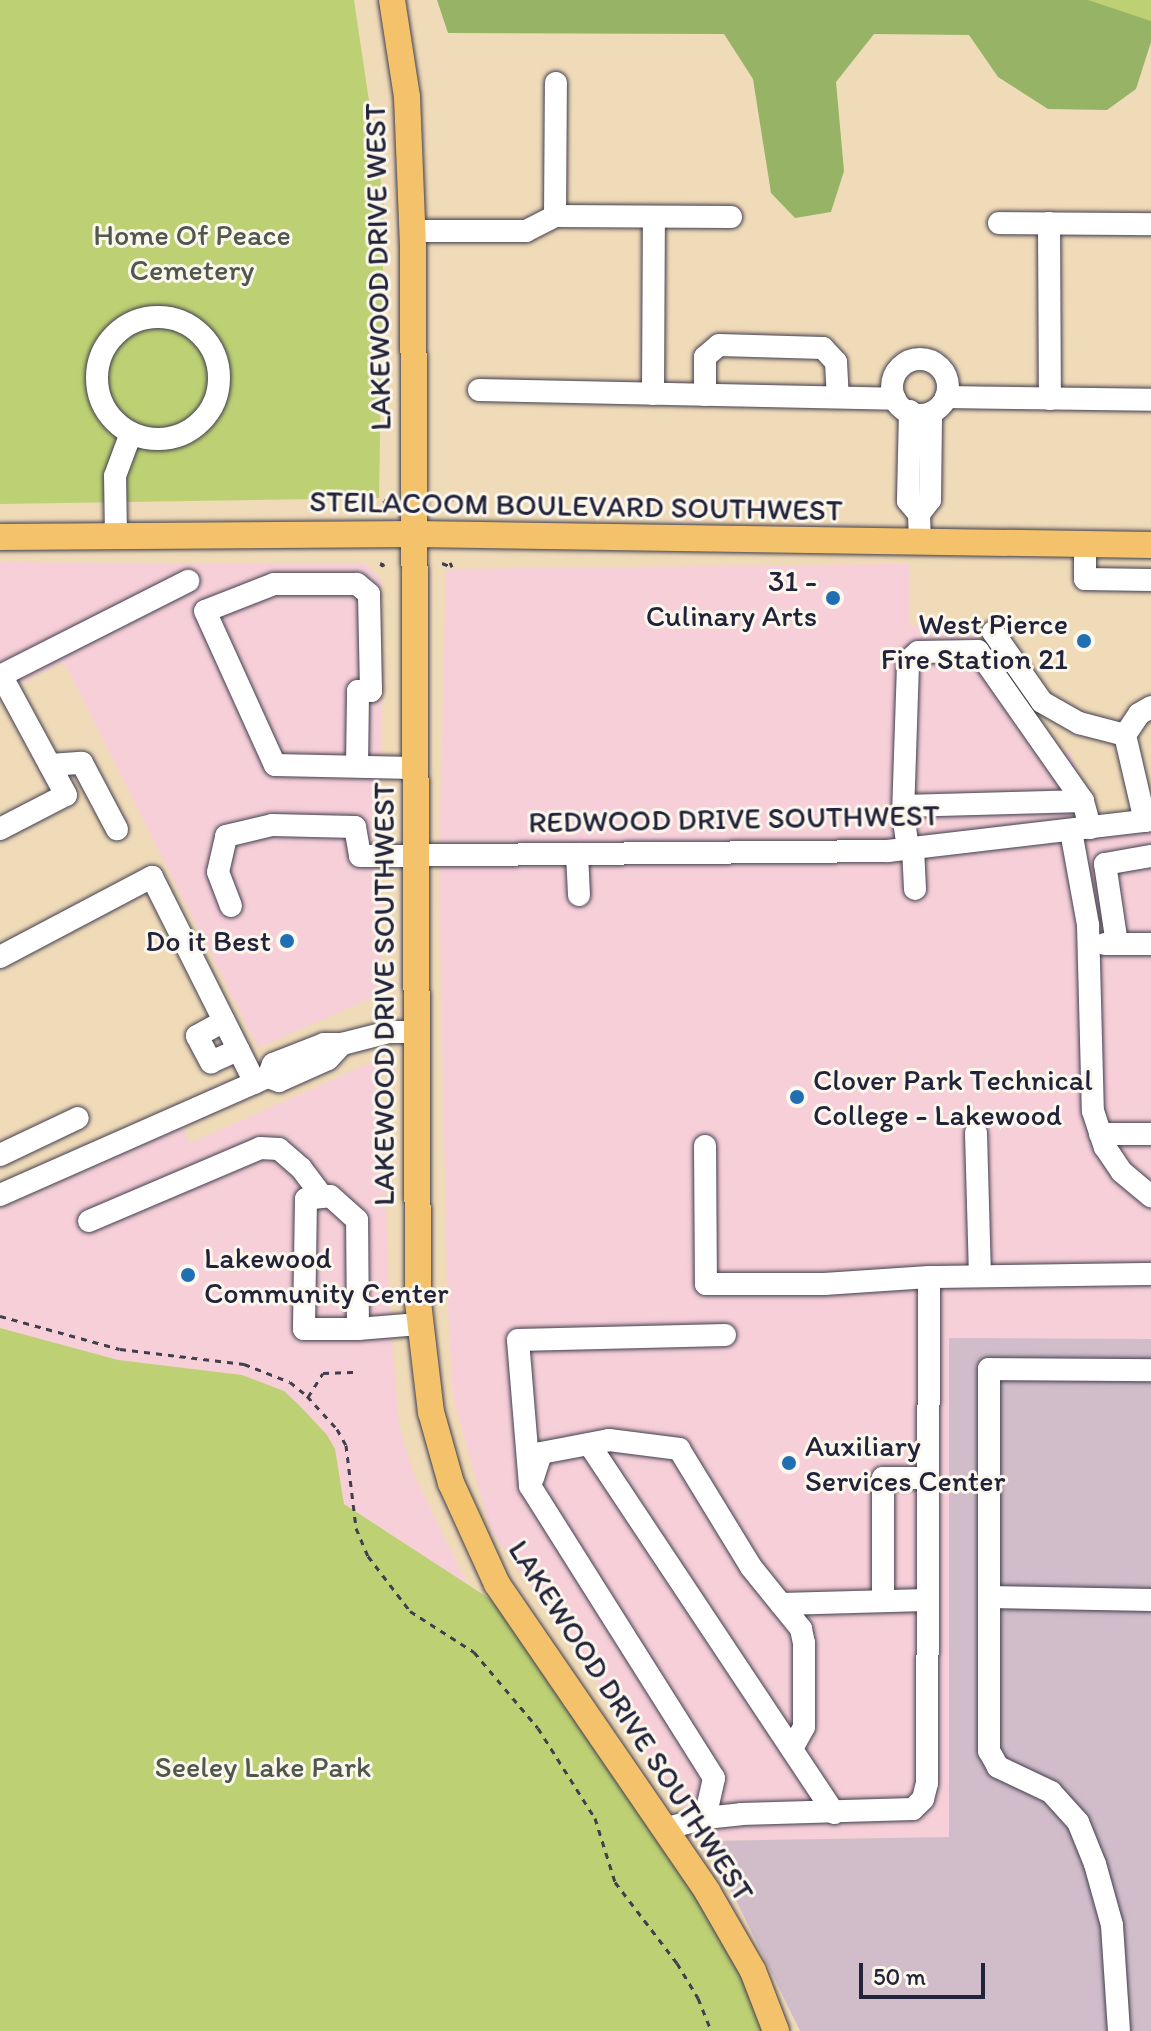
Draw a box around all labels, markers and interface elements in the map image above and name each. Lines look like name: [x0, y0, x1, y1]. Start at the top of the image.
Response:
street label: LAKEWOOD DRIVE WEST: [357, 101, 399, 433]
park label: Home Of Peace Cemetery: [94, 217, 290, 288]
street label: STEILACOOM BOULEVARD SOUTHWEST: [310, 483, 842, 529]
place label: 31 - Culinary Arts: [645, 563, 817, 634]
marker: 31 - Culinary Arts: [824, 589, 842, 607]
place label: West Pierce Fire Station 21: [881, 606, 1068, 676]
marker: West Pierce Fire Station 21: [1075, 632, 1093, 650]
street label: LAKEWOOD DRIVE SOUTHWEST: [366, 780, 402, 1208]
street label: REDWOOD DRIVE SOUTHWEST: [528, 797, 940, 841]
place label: Do it Best: [145, 923, 271, 959]
marker: Do it Best: [278, 932, 296, 950]
place label: Clover Park Technical College - Lakewood: [813, 1062, 1089, 1132]
marker: Clover Park Technical College - Lakewood: [788, 1088, 806, 1106]
place label: Lakewood Community Center: [204, 1240, 449, 1310]
marker: Lakewood Community Center: [179, 1266, 197, 1284]
place label: Auxiliary Services Center: [805, 1428, 1006, 1498]
marker: Auxiliary Services Center: [780, 1454, 798, 1472]
street label: LAKEWOOD DRIVE SOUTHWEST: [499, 1532, 763, 1910]
park label: Seeley Lake Park: [155, 1749, 371, 1785]
scale bar: [863, 1947, 989, 1997]
text: 50 m: [873, 1962, 926, 1991]

